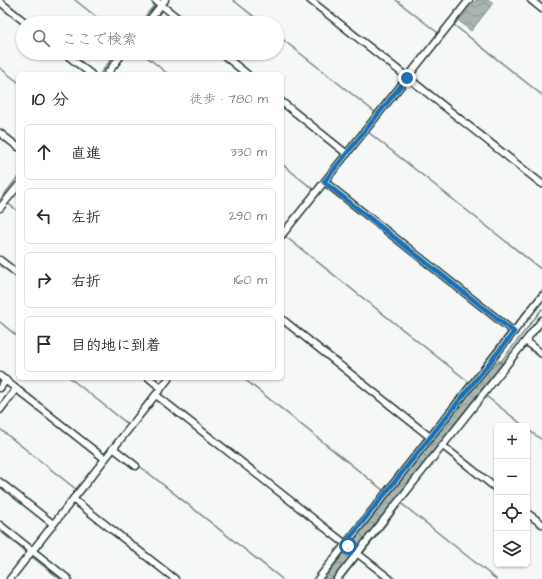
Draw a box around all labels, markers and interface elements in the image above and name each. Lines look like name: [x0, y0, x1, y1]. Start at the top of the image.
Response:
search box: [16, 16, 284, 60]
icon: search: [30, 27, 52, 49]
text: ここで検索: [62, 29, 137, 50]
route end: [398, 69, 416, 87]
text: 10 分: [32, 88, 69, 112]
text: 徒歩 · 780 m: [190, 90, 268, 108]
icon: ahead: [33, 141, 55, 163]
text: 直進: [71, 143, 101, 164]
text: 330 m: [230, 143, 267, 161]
icon: left: [33, 205, 55, 227]
text: 左折: [71, 207, 101, 228]
text: 290 m: [229, 207, 267, 225]
icon: right: [33, 269, 55, 291]
text: 右折: [71, 271, 101, 292]
text: 160 m: [234, 271, 267, 289]
icon: arrive: [33, 333, 55, 355]
text: 目的地に到着: [71, 335, 161, 356]
map controls: [494, 423, 530, 567]
button: +: [494, 423, 530, 459]
button: −: [494, 459, 530, 495]
button: locate: [494, 495, 530, 531]
button: layers: [494, 531, 530, 567]
route start: [339, 537, 357, 555]

